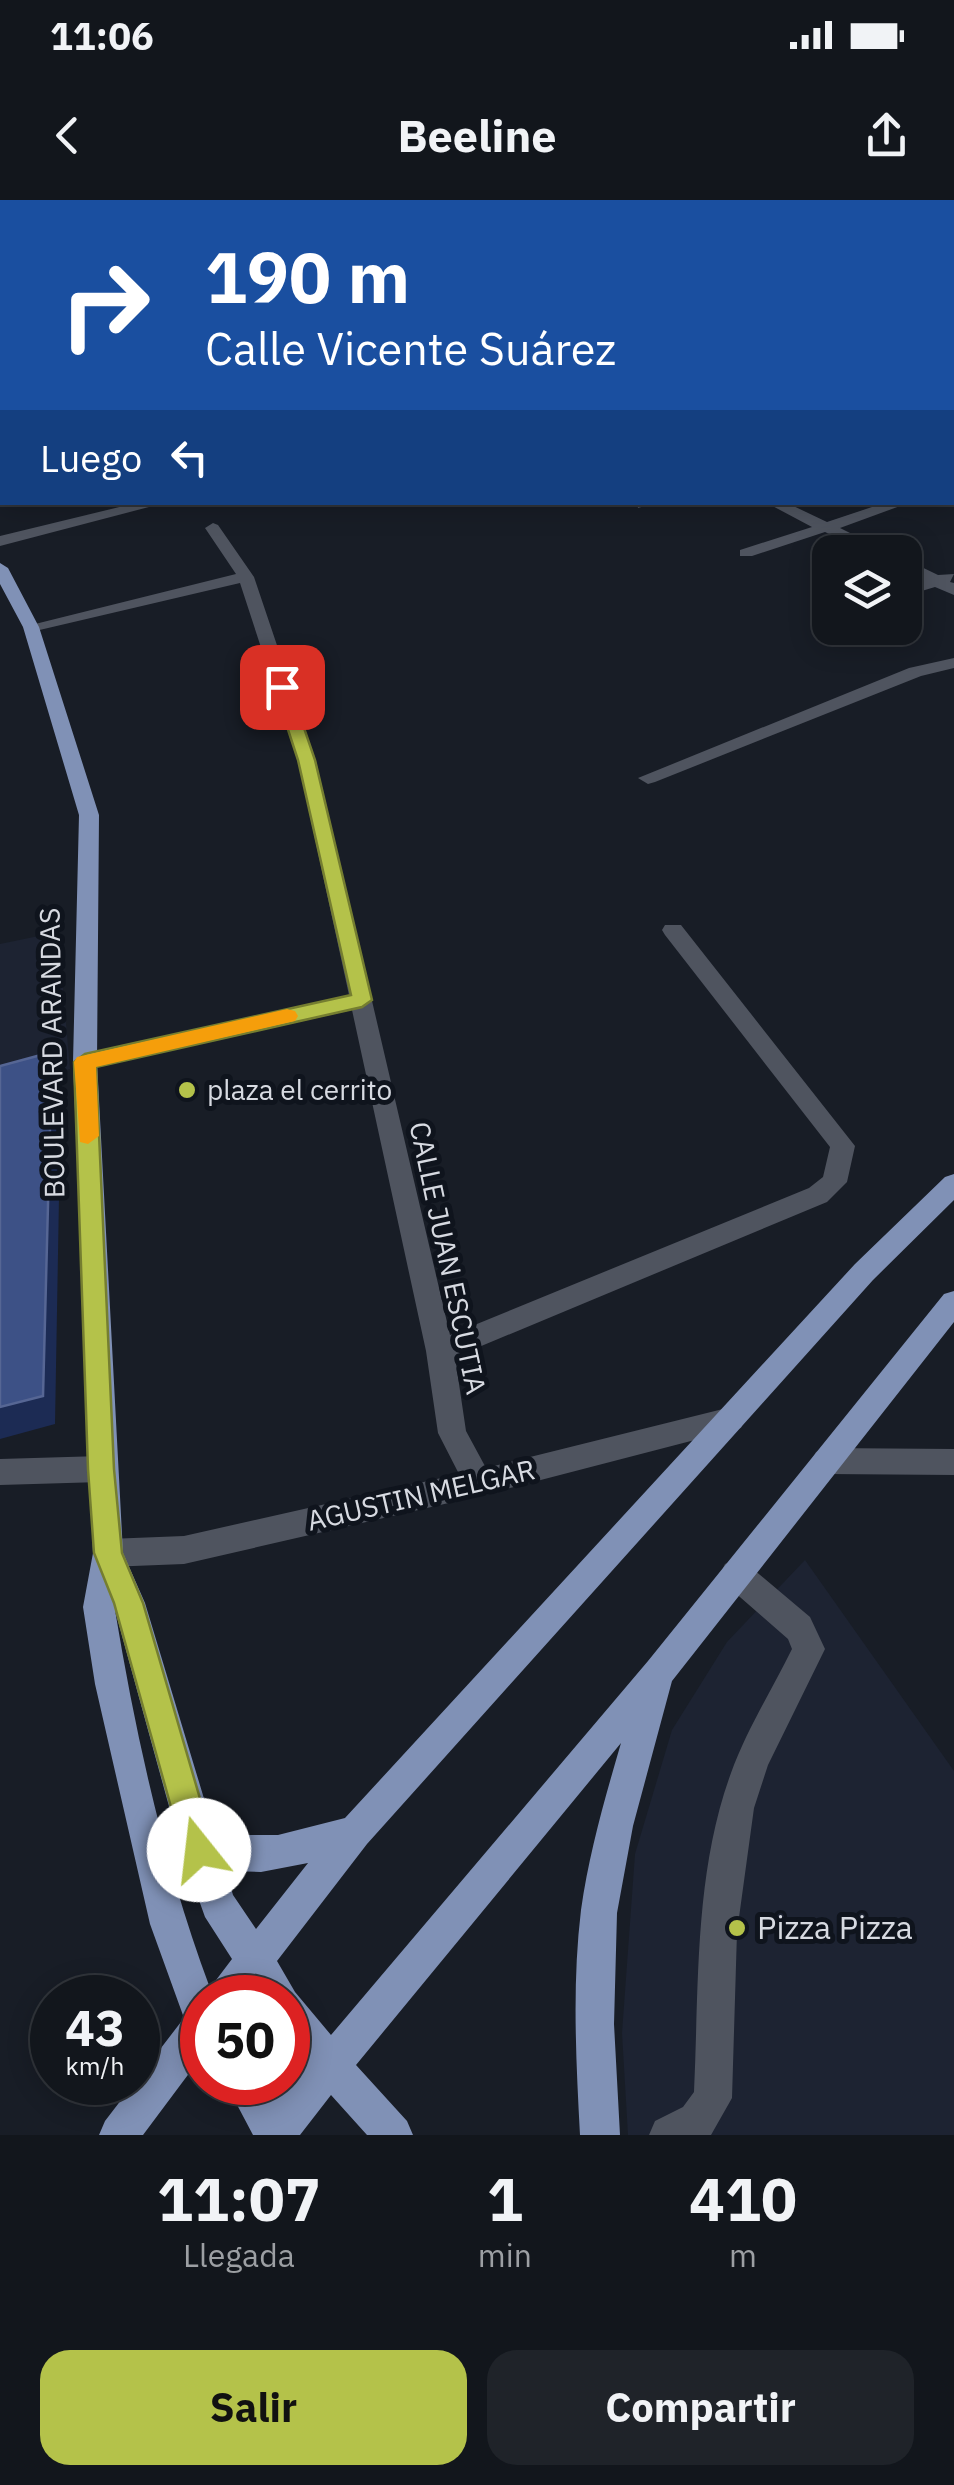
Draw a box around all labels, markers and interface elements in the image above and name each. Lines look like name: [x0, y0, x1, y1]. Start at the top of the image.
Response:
text: 11:06: [50, 11, 154, 60]
text: Beeline: [397, 106, 557, 164]
icon: back: [40, 108, 95, 163]
icon: share: [859, 108, 914, 163]
text: 190 m: [205, 231, 410, 322]
icon: right: [40, 240, 170, 370]
text: Calle Vicente Suárez: [205, 319, 616, 377]
icon: left: [162, 430, 217, 485]
text: Luego: [40, 433, 142, 482]
map controls: [812, 535, 922, 645]
button: layers: [812, 535, 922, 645]
pin: [240, 645, 325, 730]
icon: arrive: [255, 660, 310, 715]
street label: BOULEVARD ARANDAS: [30, 907, 73, 1199]
place label: plaza el cerrito: [207, 1071, 392, 1108]
marker: plaza el cerrito: [176, 1079, 198, 1101]
street label: CALLE JUAN ESCUTIA: [402, 1118, 495, 1398]
street label: AGUSTIN MELGAR: [303, 1450, 539, 1539]
position arrow: [147, 1798, 251, 1902]
place label: Pizza Pizza: [757, 1906, 913, 1948]
marker: Pizza Pizza: [726, 1917, 748, 1939]
speed limit sign: 50: [180, 1975, 310, 2105]
text: 43: [65, 1995, 125, 2060]
text: km/h: [66, 2049, 124, 2082]
text: 11:07: [157, 2159, 321, 2238]
text: 1: [487, 2159, 523, 2238]
text: 410: [689, 2159, 797, 2238]
text: Llegada: [183, 2234, 295, 2276]
text: min: [478, 2234, 532, 2276]
text: m: [729, 2234, 757, 2276]
button: Salir: [40, 2350, 467, 2465]
button: Compartir: [487, 2350, 914, 2465]

